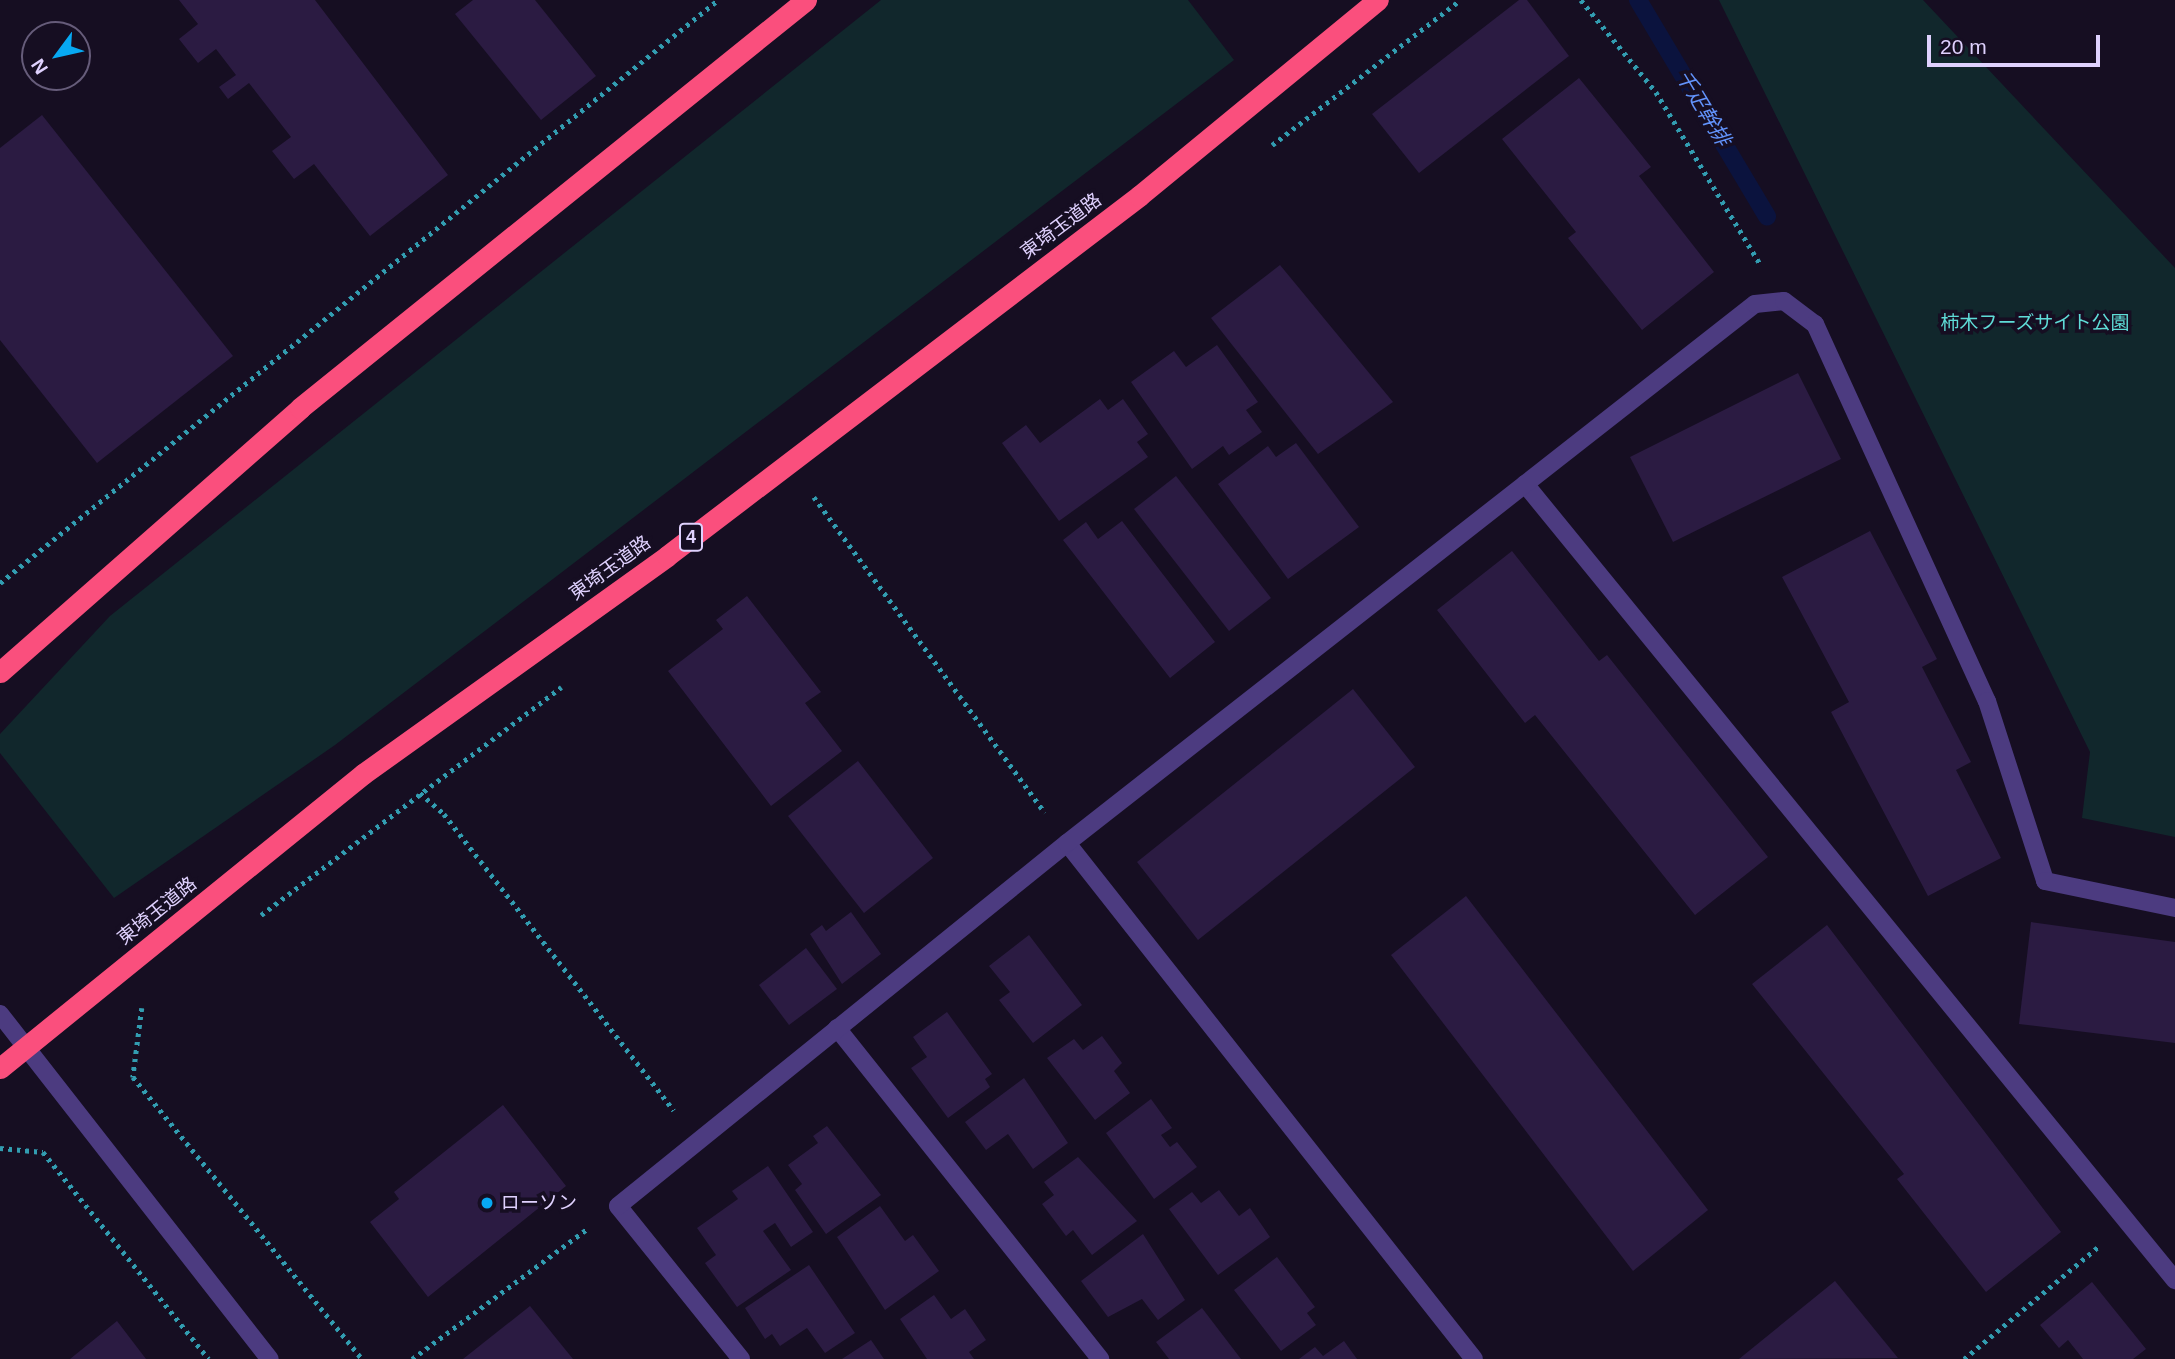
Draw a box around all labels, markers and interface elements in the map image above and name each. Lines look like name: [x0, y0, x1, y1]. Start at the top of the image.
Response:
north arrow: [21, 21, 91, 91]
scale bar: [1930, 21, 2103, 65]
text: 20 m: [1940, 35, 1987, 58]
text: N: [27, 55, 52, 78]
water label: 千疋幹排: [1671, 66, 1735, 150]
street label: 東埼玉道路: [1016, 188, 1106, 264]
park label: 柿木フーズサイト公園: [1940, 312, 2130, 334]
road number: 4: [679, 522, 703, 552]
street label: 東埼玉道路: [565, 531, 655, 605]
street label: 東埼玉道路: [113, 872, 201, 950]
place label: ローソン: [501, 1192, 577, 1214]
marker: ローソン: [479, 1195, 495, 1211]

